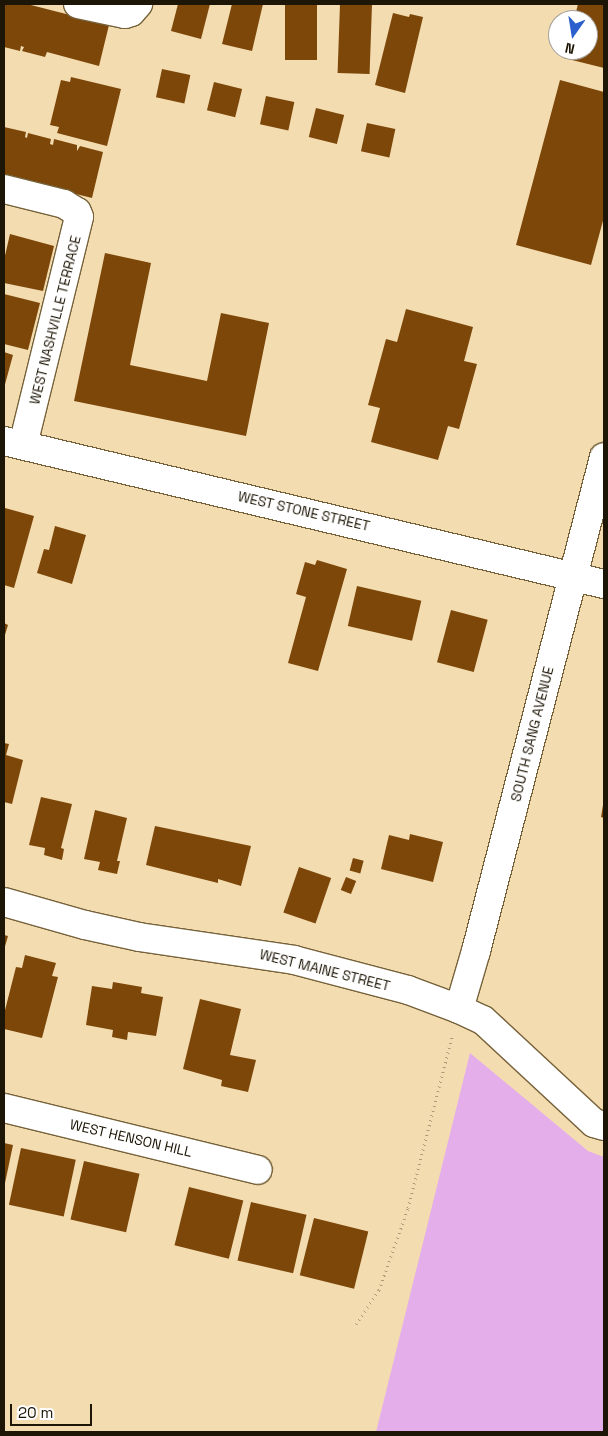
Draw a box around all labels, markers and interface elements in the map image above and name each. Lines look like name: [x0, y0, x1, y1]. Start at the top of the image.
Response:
north arrow: [548, 10, 598, 60]
text: N: [563, 39, 576, 58]
street label: WEST NASHVILLE TERRACE: [26, 233, 84, 407]
street label: WEST STONE STREET: [236, 488, 372, 534]
street label: SOUTH SANG AVENUE: [507, 665, 557, 803]
street label: WEST MAINE STREET: [258, 946, 392, 994]
street label: WEST HENSON HILL: [68, 1116, 194, 1160]
scale bar: [12, 1394, 95, 1426]
text: 20 m: [18, 1403, 53, 1422]

